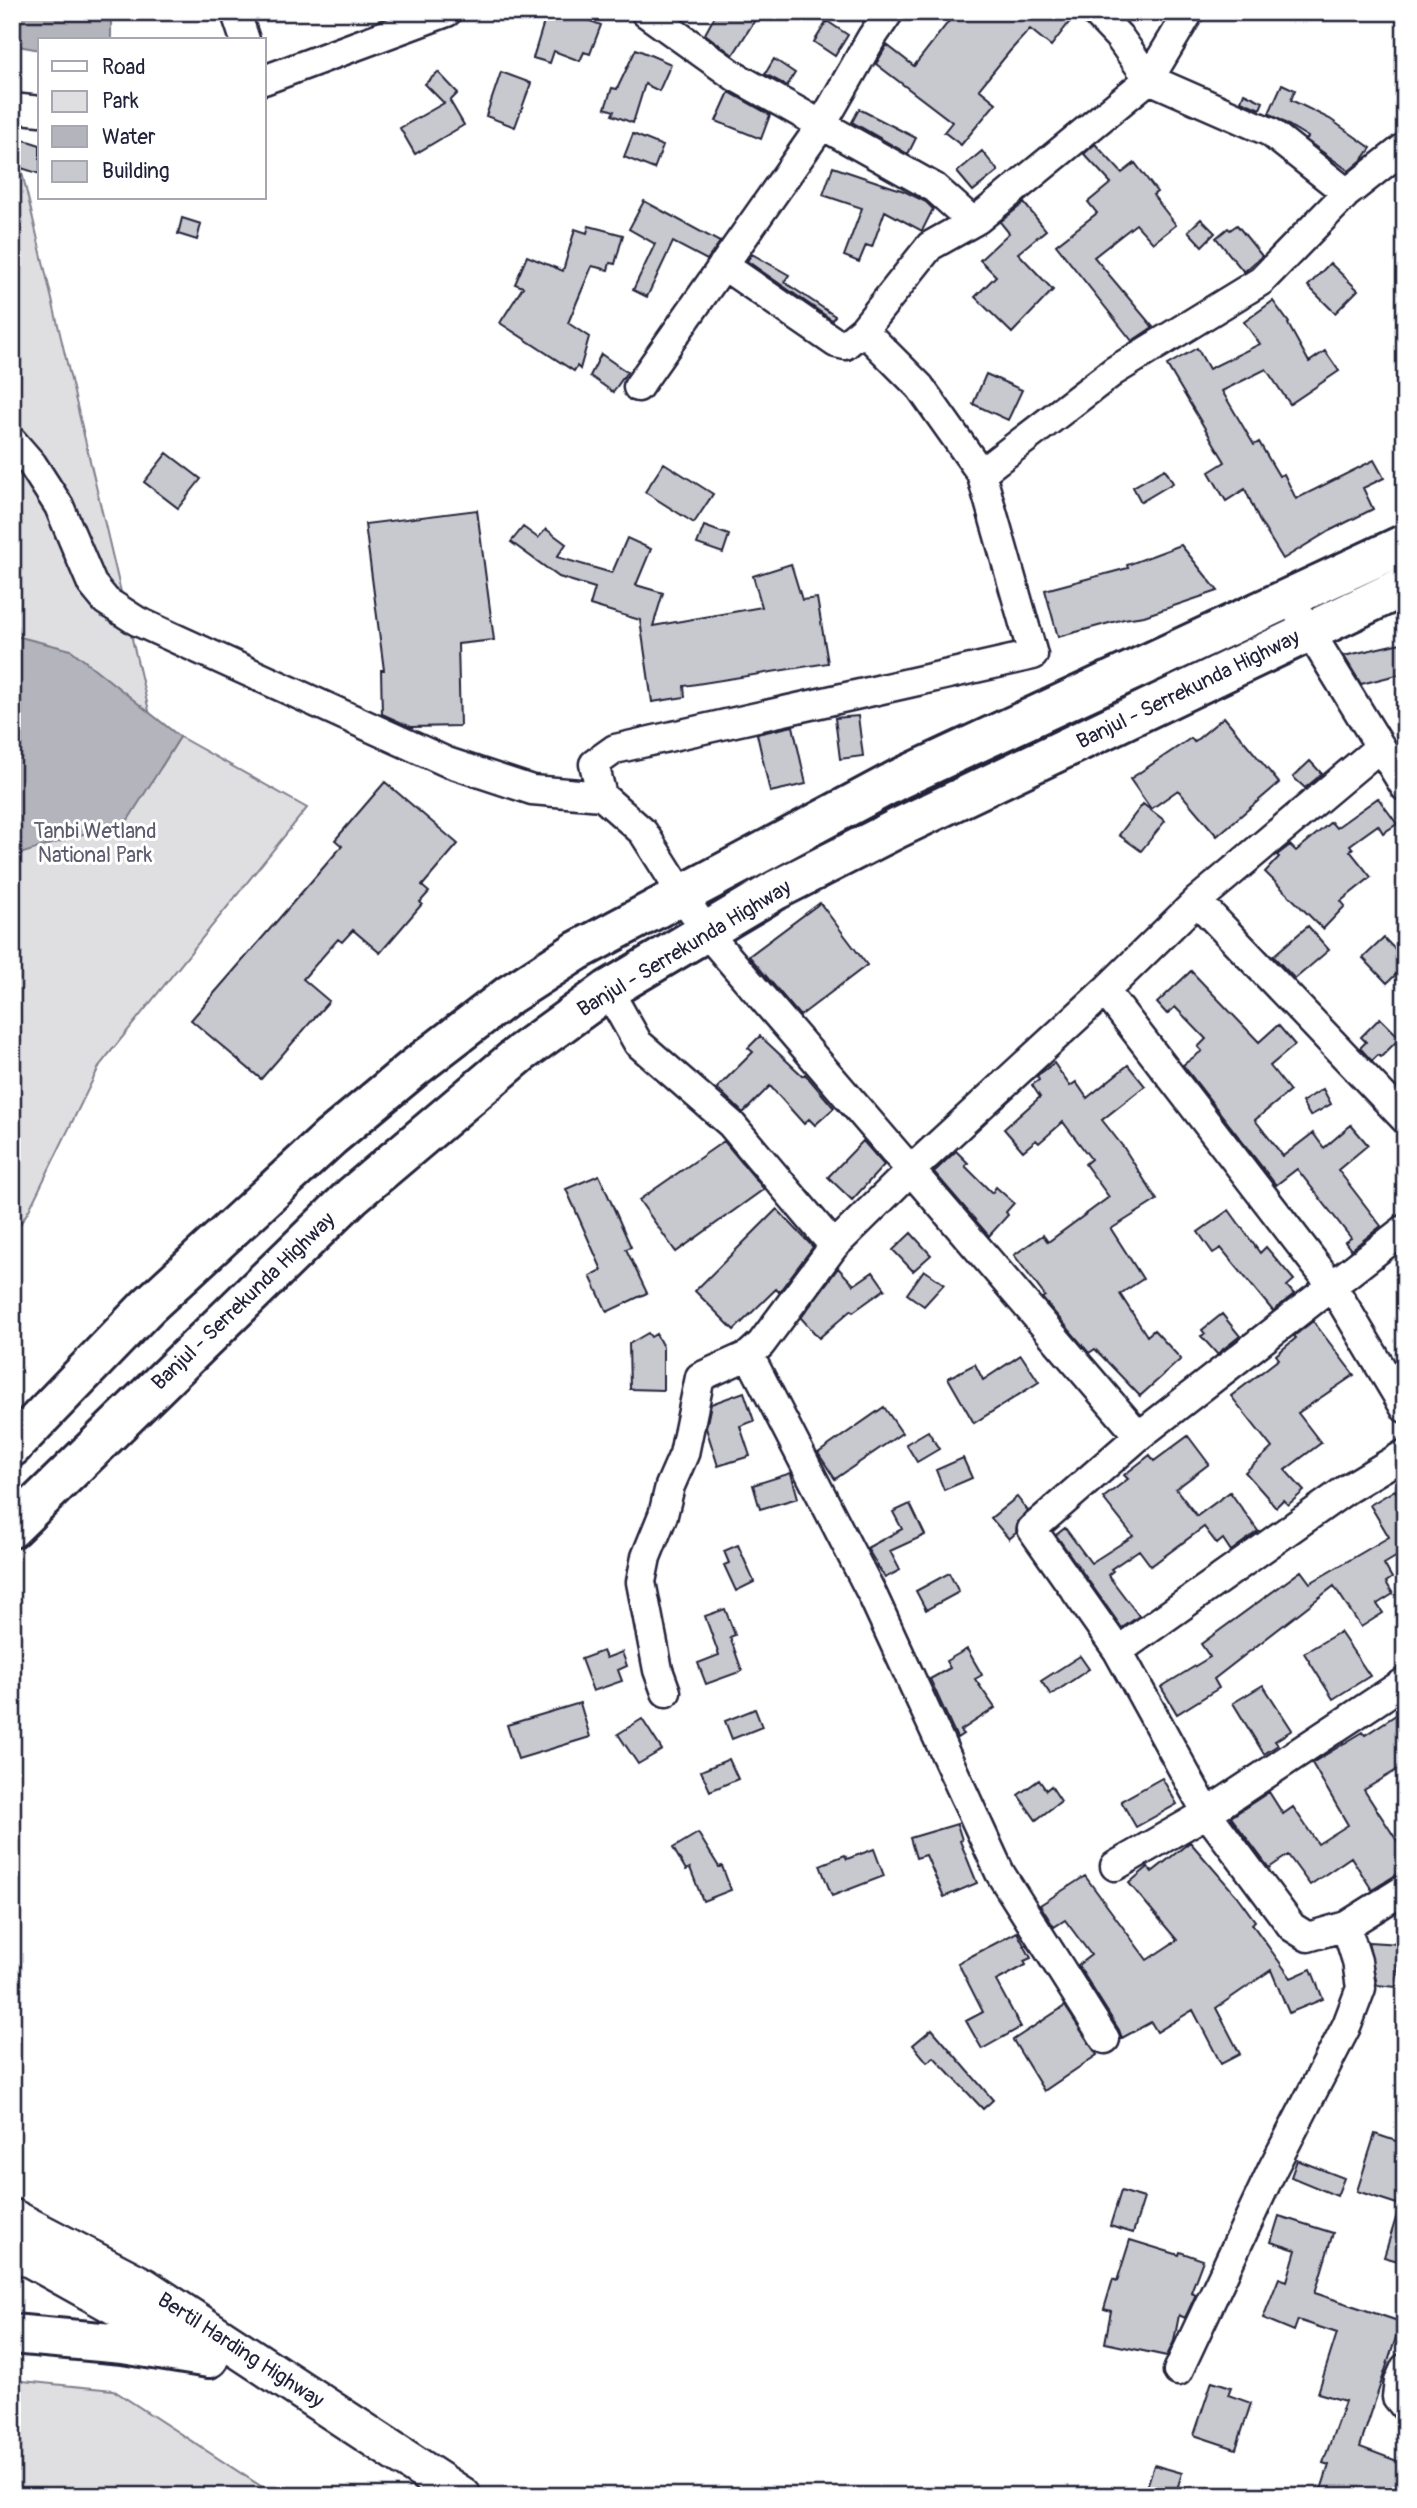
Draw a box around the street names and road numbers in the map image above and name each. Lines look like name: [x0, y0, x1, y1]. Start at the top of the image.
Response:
street label: Banjul - Serrekunda Highway: [1072, 624, 1304, 755]
street label: Banjul - Serrekunda Highway: [572, 874, 796, 1023]
street label: Banjul - Serrekunda Highway: [146, 1207, 341, 1396]
street label: Bertil Harding Highway: [152, 2287, 329, 2414]

